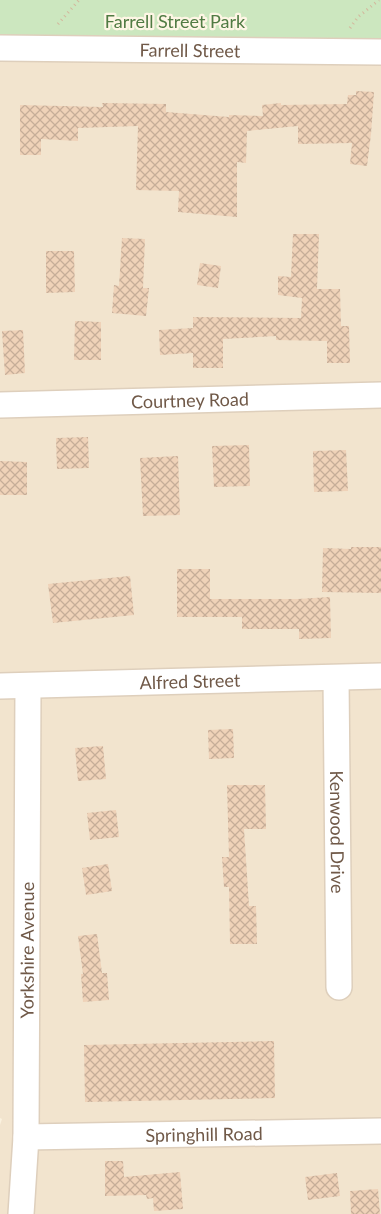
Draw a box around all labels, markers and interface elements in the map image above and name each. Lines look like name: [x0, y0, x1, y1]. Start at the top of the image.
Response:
park label: Farrell Street Park: [105, 10, 246, 32]
street label: Farrell Street: [140, 38, 241, 62]
street label: Courtney Road: [131, 387, 249, 413]
street label: Alfred Street: [139, 669, 241, 693]
street label: Kenwood Drive: [326, 770, 349, 894]
street label: Yorkshire Avenue: [16, 882, 38, 1019]
street label: Springhill Road: [145, 1122, 263, 1146]

